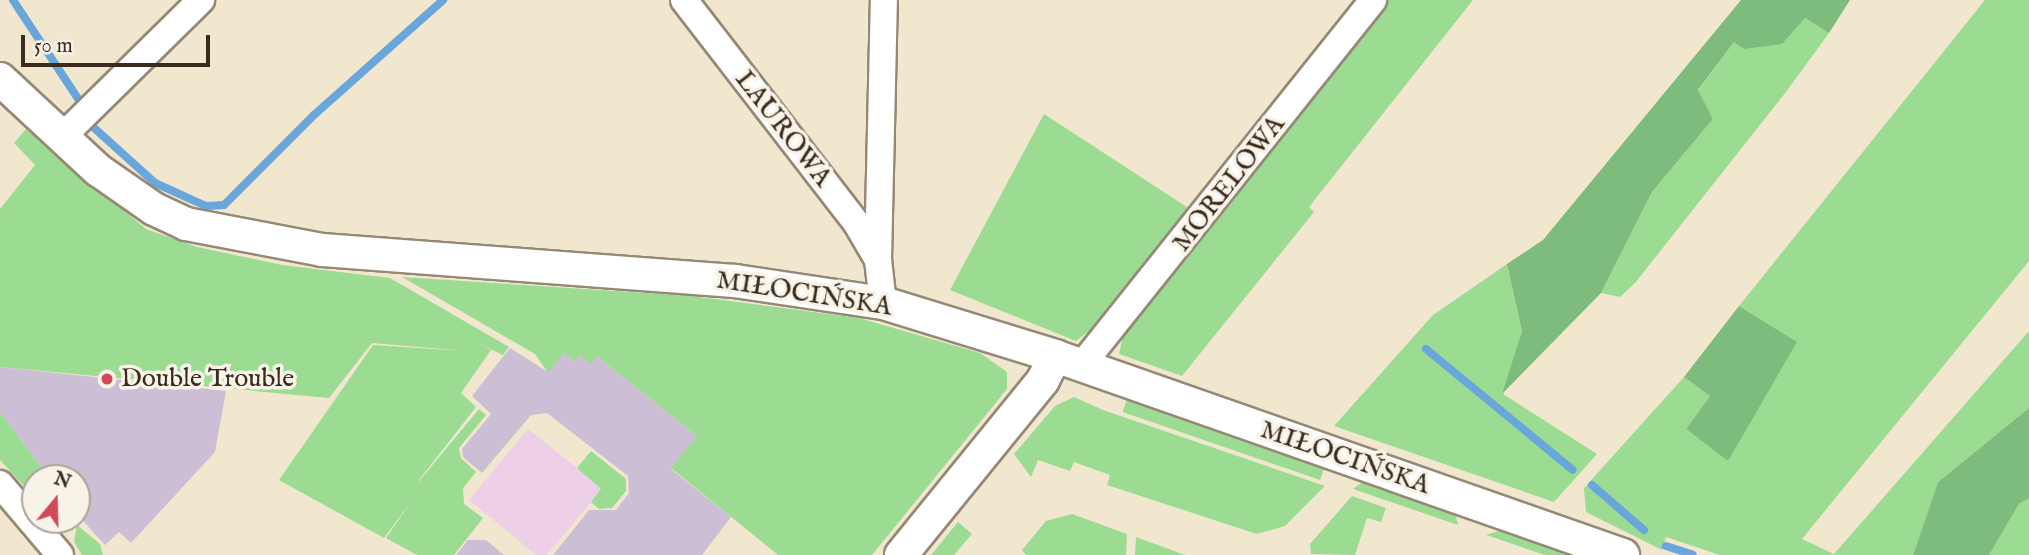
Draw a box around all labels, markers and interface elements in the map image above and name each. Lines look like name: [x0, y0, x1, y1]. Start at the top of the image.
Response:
scale bar: [24, 21, 214, 65]
text: 50 m: [34, 33, 73, 60]
street label: LAUROWA: [728, 65, 838, 193]
street label: MORELOWA: [1166, 110, 1292, 258]
street label: MIŁOCIŃSKA: [714, 265, 894, 323]
place label: Double Trouble: [121, 363, 294, 395]
marker: Double Trouble: [99, 371, 115, 387]
street label: MIŁOCIŃSKA: [1256, 414, 1434, 502]
north arrow: [21, 464, 91, 534]
text: N: [50, 467, 74, 495]

